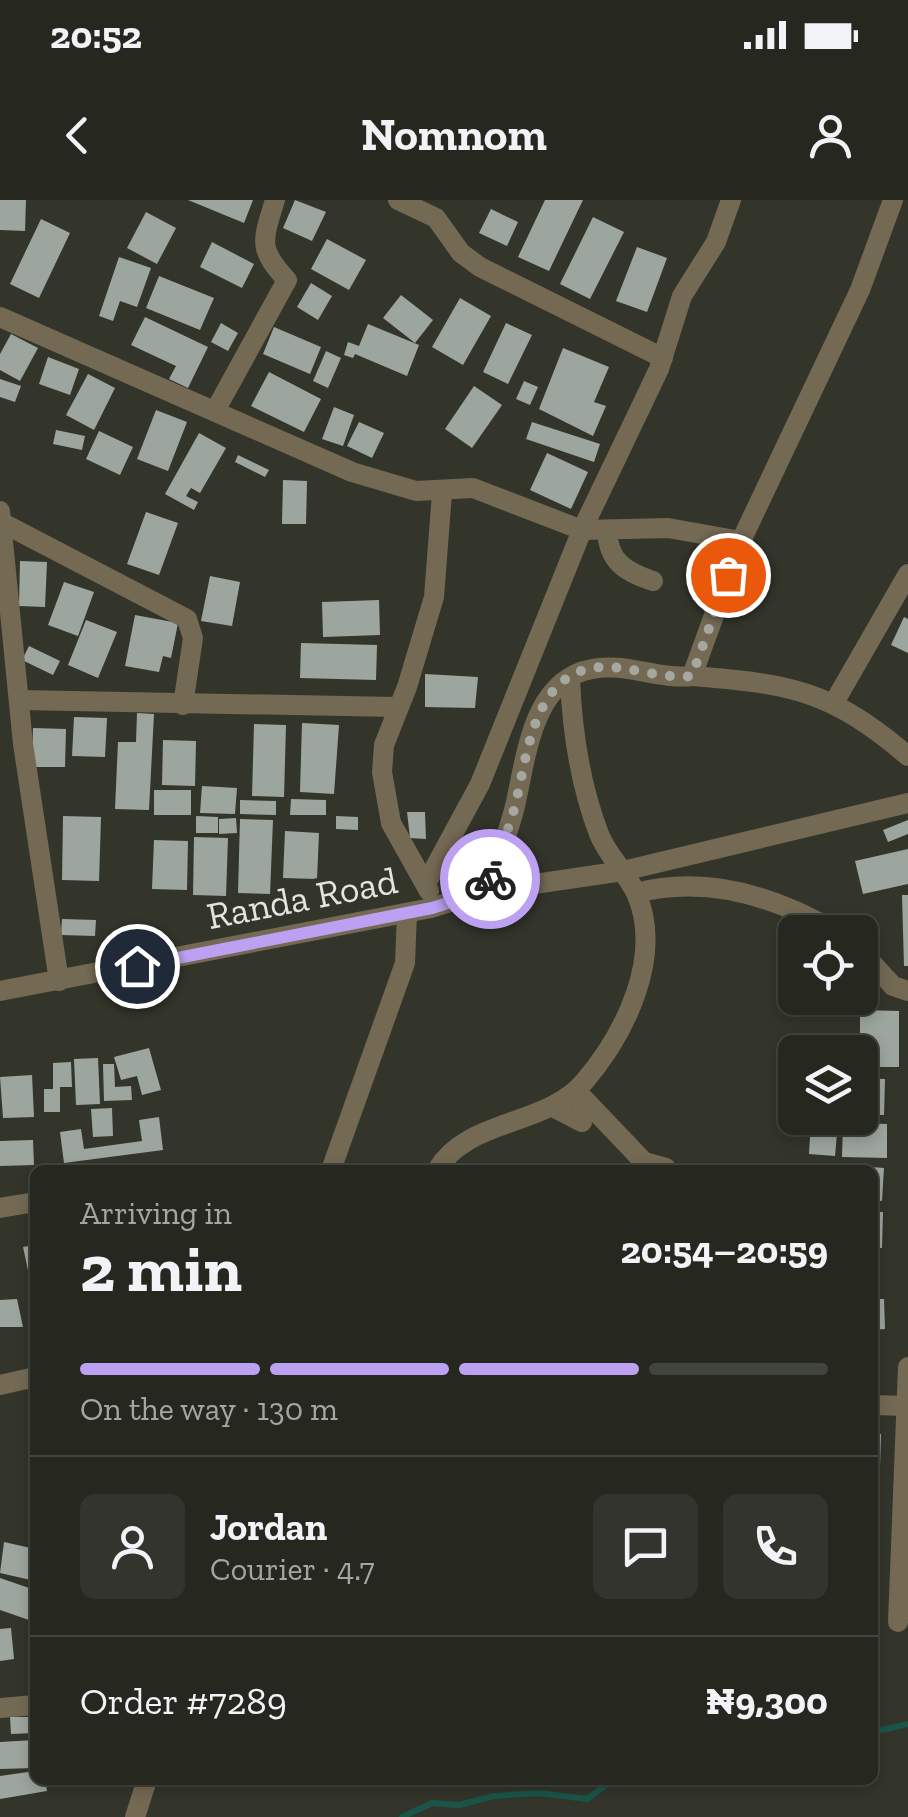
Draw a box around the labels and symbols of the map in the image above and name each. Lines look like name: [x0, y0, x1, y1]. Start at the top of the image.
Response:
pin: [686, 533, 771, 618]
courier: [440, 829, 540, 929]
street label: Randa Road: [203, 857, 401, 939]
pin: [95, 924, 180, 1009]

